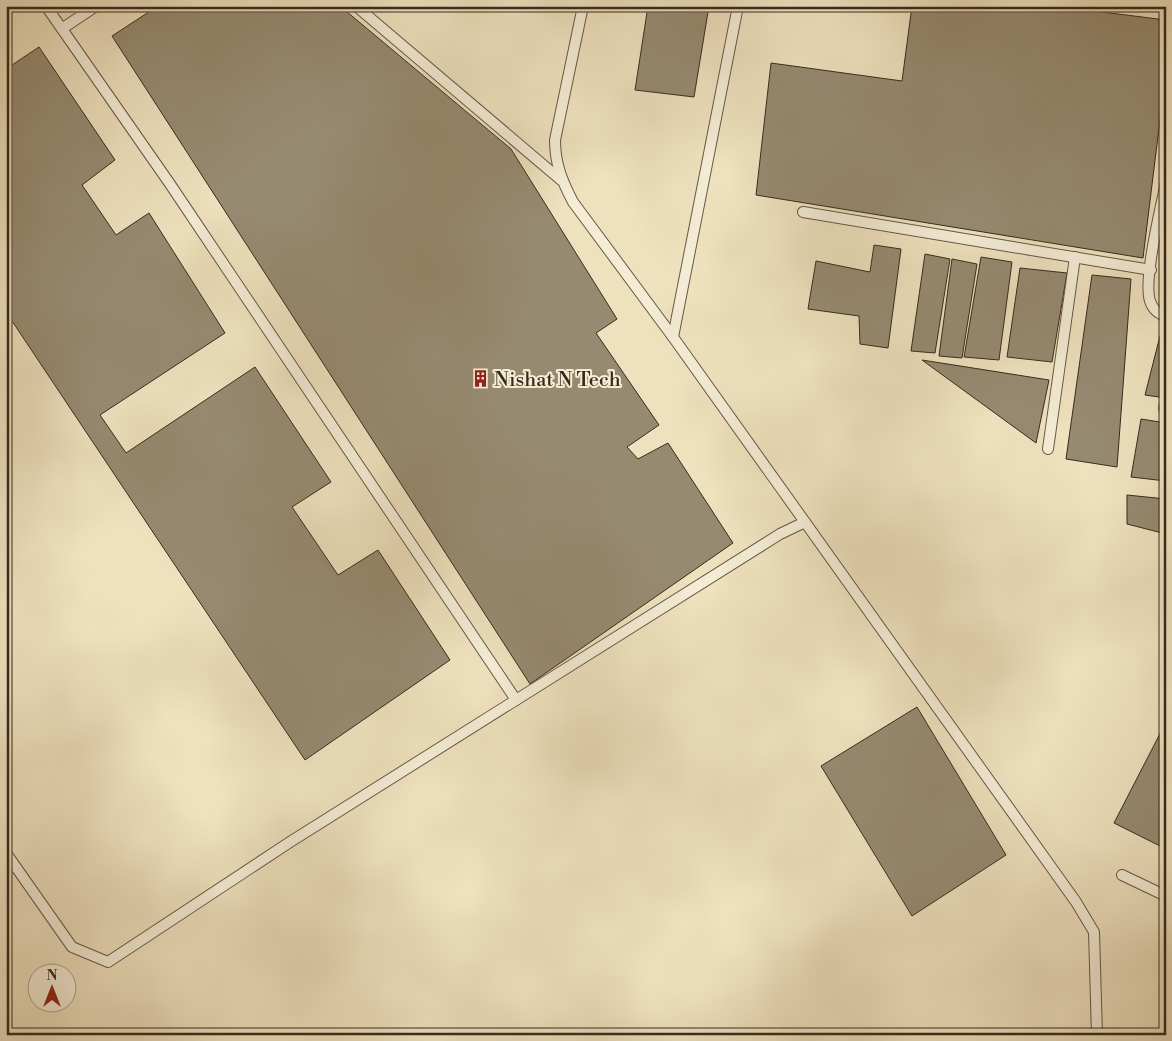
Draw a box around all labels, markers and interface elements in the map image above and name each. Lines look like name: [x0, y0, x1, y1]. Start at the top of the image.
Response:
place label: Nishat N Tech: [494, 368, 621, 393]
building icon: Nishat N Tech: [470, 369, 490, 389]
north arrow: [28, 964, 78, 1014]
text: N: [46, 967, 58, 985]

